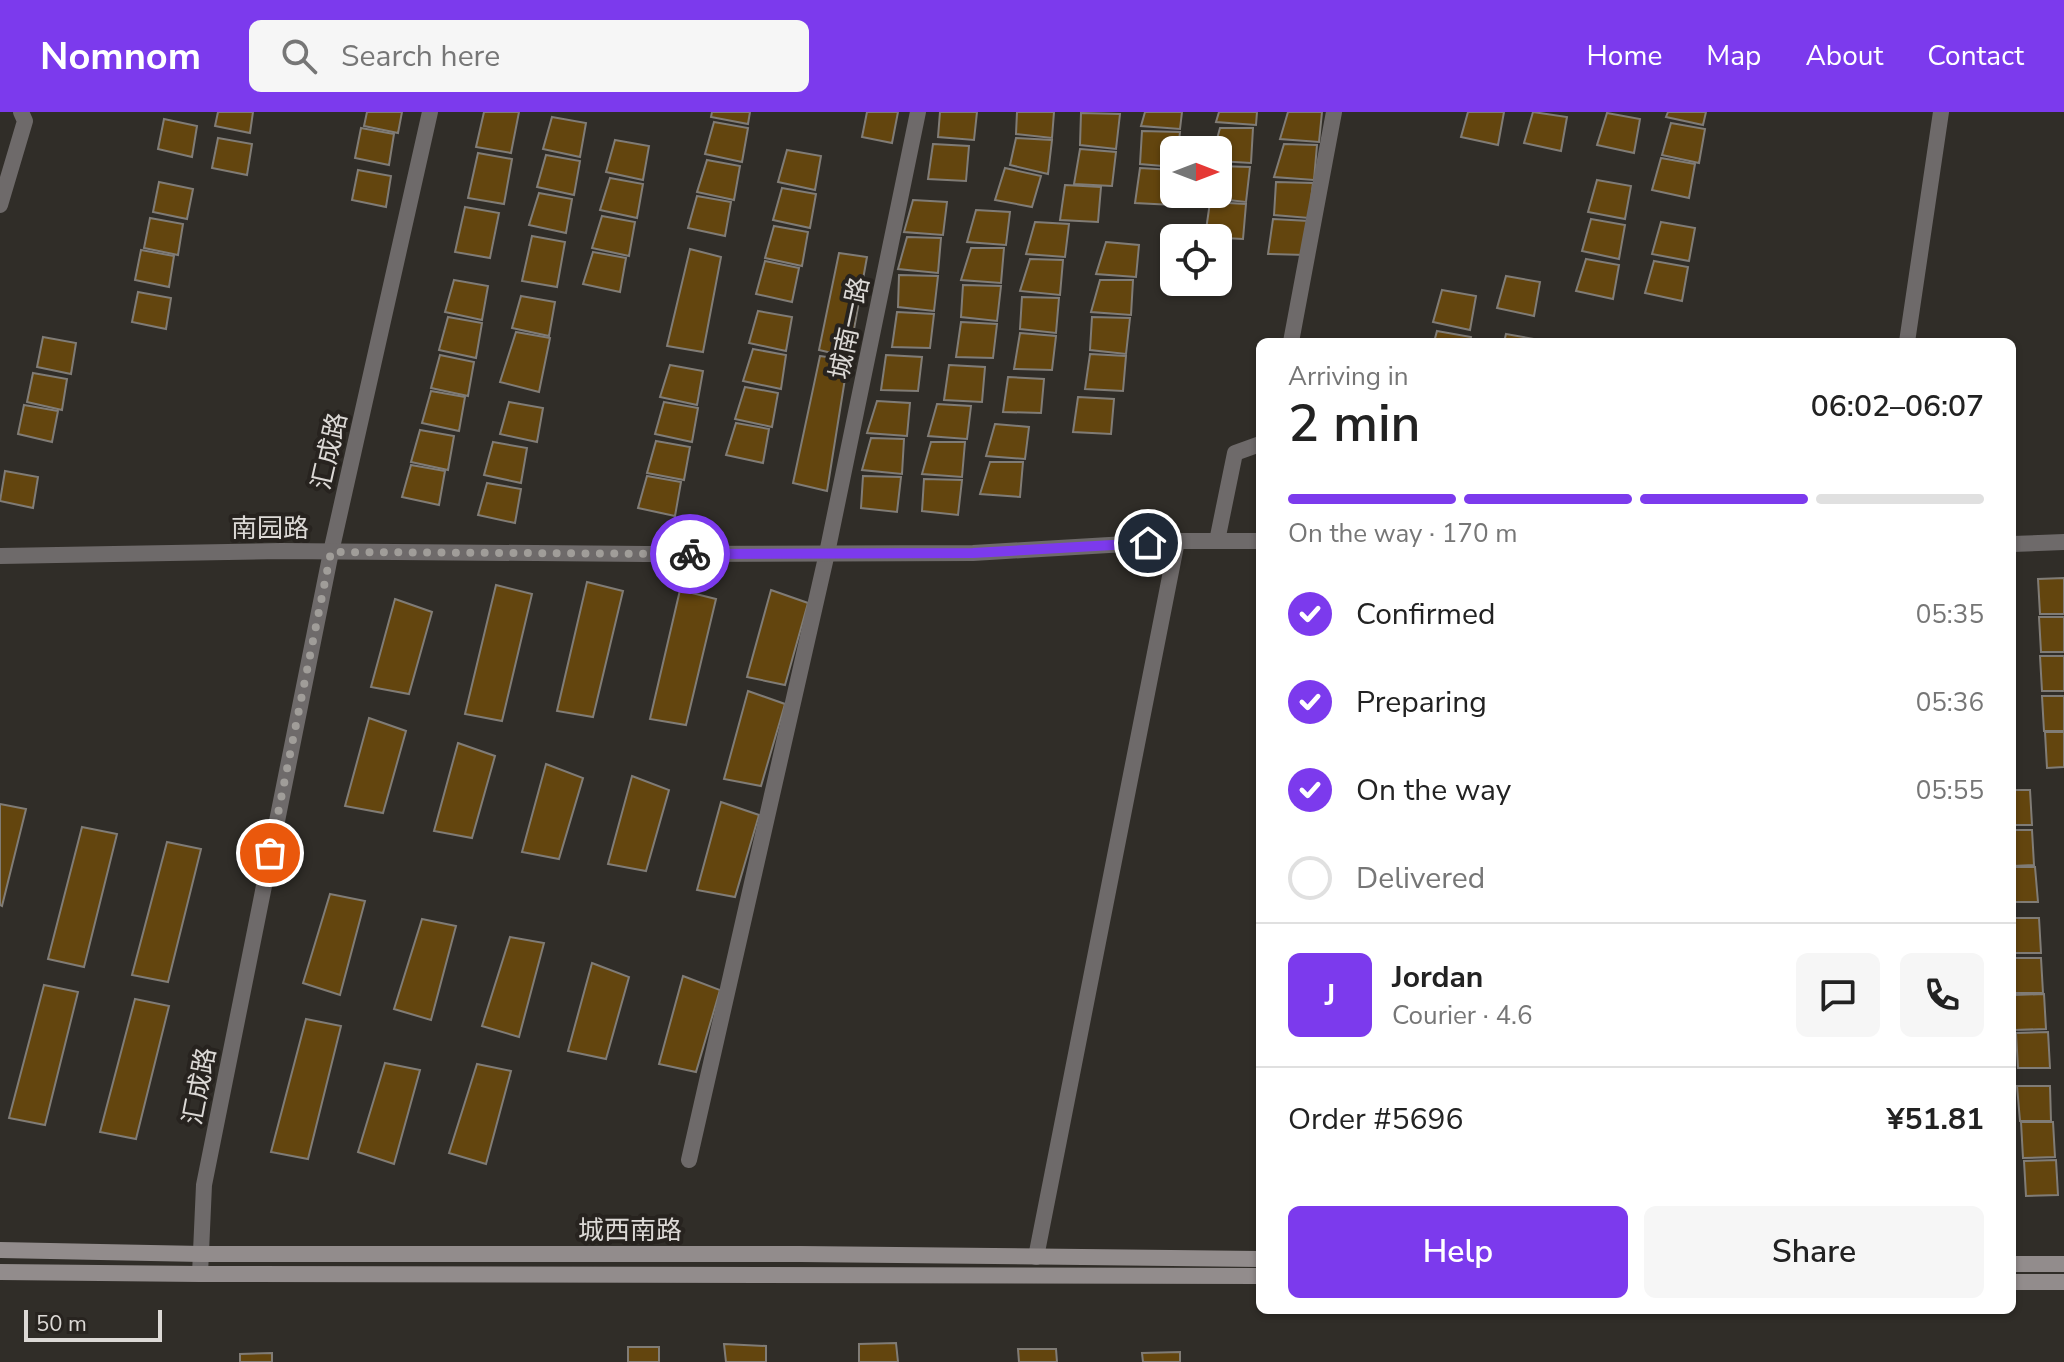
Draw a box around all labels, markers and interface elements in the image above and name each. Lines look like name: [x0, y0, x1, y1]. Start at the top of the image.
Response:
search box: [249, 20, 809, 92]
text: Nomnom: [40, 31, 201, 82]
icon: search: [277, 34, 321, 78]
text: Search here: [341, 36, 500, 77]
text: Home: [1587, 37, 1662, 75]
text: Map: [1706, 37, 1761, 75]
text: About: [1805, 37, 1883, 75]
text: Contact: [1927, 37, 2024, 75]
north arrow: [1160, 136, 1232, 208]
map controls: [1160, 136, 1232, 296]
button: locate: [1160, 224, 1232, 296]
street label: 城南一路: [822, 274, 877, 383]
text: Arriving in: [1288, 359, 1409, 394]
text: 06:02–06:07: [1811, 386, 1984, 427]
text: 2 min: [1288, 388, 1421, 459]
street label: 汇成路: [304, 409, 355, 493]
pin: [1114, 509, 1182, 577]
street label: 南园路: [231, 511, 309, 546]
courier: [650, 514, 730, 594]
text: On the way · 170 m: [1288, 516, 1517, 551]
icon: home: [1126, 521, 1170, 565]
icon: bike: [668, 532, 712, 576]
icon: check: [1288, 592, 1332, 636]
text: Confirmed: [1356, 594, 1496, 635]
text: 05:35: [1916, 597, 1984, 632]
icon: check: [1288, 680, 1332, 724]
text: Preparing: [1356, 682, 1487, 723]
text: 05:36: [1916, 685, 1984, 720]
icon: check: [1288, 768, 1332, 812]
text: On the way: [1356, 770, 1511, 811]
text: 05:55: [1916, 773, 1984, 808]
pin: [236, 819, 304, 887]
icon: bag: [248, 831, 292, 875]
text: Delivered: [1356, 858, 1485, 899]
button: chat: [1796, 953, 1880, 1037]
button: phone: [1900, 953, 1984, 1037]
text: Jordan: [1392, 957, 1483, 998]
text: J: [1325, 975, 1335, 1016]
text: Courier · 4.6: [1392, 998, 1533, 1033]
street label: 汇成路: [175, 1044, 224, 1128]
text: Order #5696: [1288, 1099, 1463, 1140]
text: ¥51.81: [1887, 1099, 1984, 1140]
button: Help: [1288, 1206, 1628, 1298]
button: Share: [1644, 1206, 1984, 1298]
street label: 城西南路: [578, 1213, 682, 1248]
scale bar: [24, 1306, 162, 1342]
text: 50 m: [36, 1309, 87, 1339]

